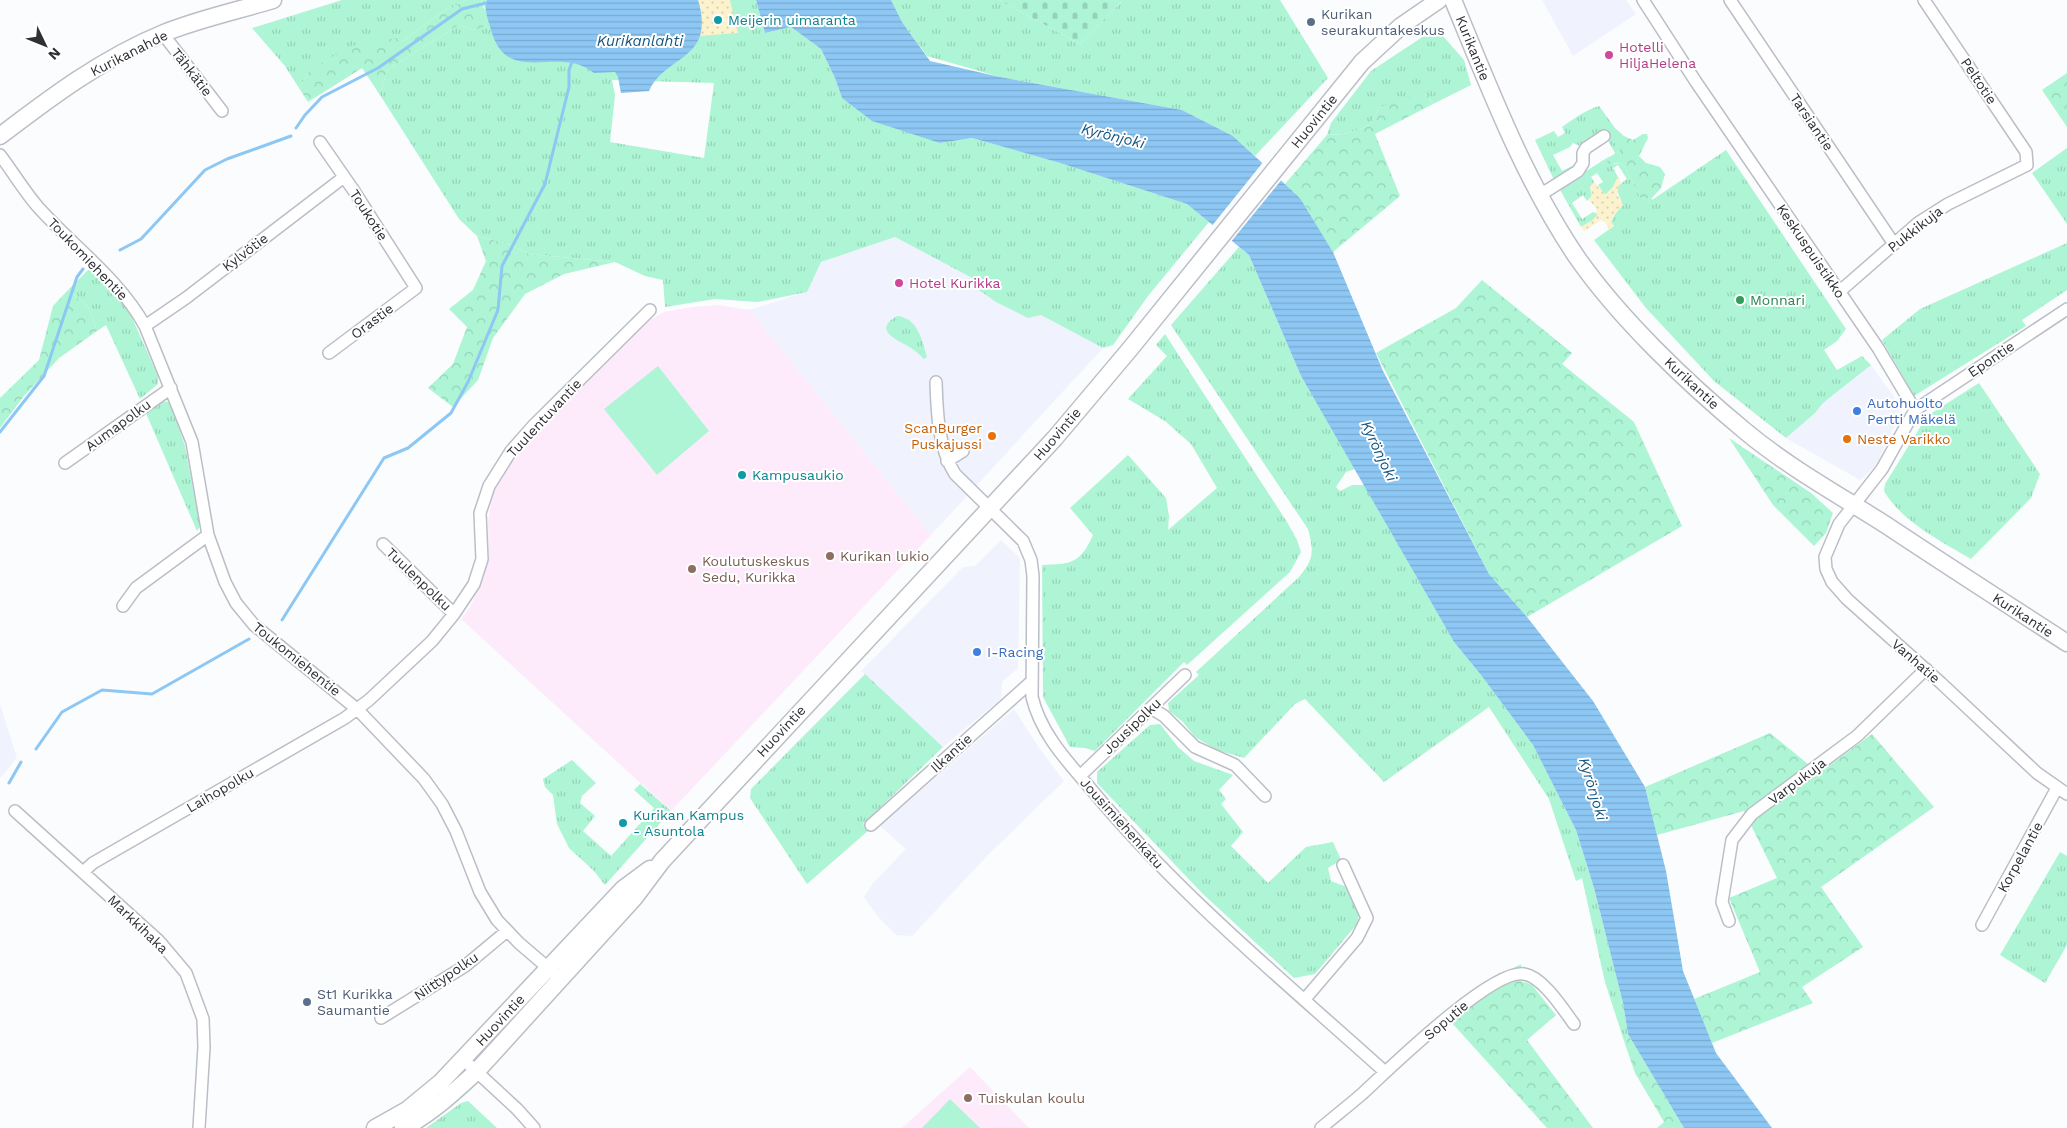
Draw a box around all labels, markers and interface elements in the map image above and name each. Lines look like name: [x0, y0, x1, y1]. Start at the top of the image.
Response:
place label: Kurikan seurakuntakeskus: [1321, 6, 1445, 38]
place label: Meijerin uimaranta: [728, 12, 856, 28]
street label: Kurikantie: [1453, 13, 1493, 83]
marker: Meijerin uimaranta: [712, 14, 724, 26]
marker: Kurikan seurakuntakeskus: [1305, 16, 1317, 28]
north arrow: [20, 20, 70, 70]
street label: Kurikanahde: [88, 27, 170, 79]
water label: Kurikanlahti: [597, 32, 684, 50]
place label: Hotelli HiljaHelena: [1619, 39, 1696, 71]
text: N: [45, 45, 64, 63]
street label: Tähkätie: [168, 45, 216, 99]
marker: Hotelli HiljaHelena: [1603, 49, 1615, 61]
street label: Peltotie: [1958, 55, 2000, 107]
street label: Tarsiantie: [1787, 90, 1837, 154]
street label: Huovintie: [1288, 91, 1340, 151]
water label: Kyrönjoki: [1079, 119, 1148, 153]
street label: Toukotie: [347, 186, 391, 244]
street label: Keskuspuistikko: [1774, 201, 1848, 301]
street label: Pukkikuja: [1884, 203, 1946, 255]
street label: Toukomiehentie: [45, 215, 131, 303]
street label: Kylvötie: [219, 230, 271, 274]
place label: Hotel Kurikka: [909, 275, 1001, 291]
marker: Hotel Kurikka: [893, 277, 905, 289]
place label: Monnari: [1750, 292, 1805, 308]
marker: Monnari: [1734, 294, 1746, 306]
street label: Orastie: [348, 300, 396, 342]
street label: Epontie: [1965, 338, 2017, 380]
street label: Kurikantie: [1661, 354, 1723, 412]
street label: Tuulentuvantie: [504, 375, 584, 461]
place label: Autohuolto Pertti Mäkelä: [1867, 395, 1956, 427]
street label: Aumapolku: [82, 396, 154, 454]
street label: Huovintie: [1030, 404, 1084, 464]
marker: Autohuolto Pertti Mäkelä: [1851, 405, 1863, 417]
water label: Kyrönjoki: [1357, 418, 1401, 485]
place label: ScanBurger Puskajussi: [904, 420, 982, 452]
marker: ScanBurger Puskajussi: [986, 430, 998, 442]
place label: Neste Varikko: [1857, 431, 1950, 447]
marker: Neste Varikko: [1841, 433, 1853, 445]
place label: Kampusaukio: [752, 467, 844, 483]
marker: Kampusaukio: [736, 469, 748, 481]
street label: Tuulenpolku: [383, 544, 455, 614]
place label: Kurikan lukio: [840, 548, 929, 564]
marker: Kurikan lukio: [824, 550, 836, 562]
place label: Koulutuskeskus Sedu, Kurikka: [702, 553, 810, 585]
marker: Koulutuskeskus Sedu, Kurikka: [686, 563, 698, 575]
street label: Kurikantie: [1990, 590, 2056, 640]
street label: Toukomiehentie: [250, 619, 344, 699]
street label: Vanhatie: [1889, 636, 1943, 686]
place label: I-Racing: [987, 644, 1044, 660]
marker: I-Racing: [971, 646, 983, 658]
street label: Jousipolku: [1100, 695, 1164, 757]
street label: Huovintie: [753, 702, 809, 760]
street label: Ilkantie: [927, 730, 975, 776]
street label: Varpukuja: [1765, 754, 1829, 808]
water label: Kyrönjoki: [1575, 755, 1611, 824]
street label: Laihopolku: [183, 764, 257, 816]
street label: Jousimiehenkatu: [1077, 774, 1167, 872]
place label: Kurikan Kampus - Asuntola: [633, 807, 744, 839]
marker: Kurikan Kampus - Asuntola: [617, 817, 629, 829]
street label: Korpelantie: [1994, 819, 2046, 895]
street label: Markkihaka: [105, 891, 171, 957]
street label: Niittypolku: [411, 949, 481, 1003]
place label: St1 Kurikka Saumantie: [317, 986, 393, 1018]
street label: Huovintie: [472, 991, 528, 1049]
marker: St1 Kurikka Saumantie: [301, 996, 313, 1008]
street label: Soputie: [1421, 997, 1471, 1043]
place label: Tuiskulan koulu: [978, 1090, 1085, 1106]
marker: Tuiskulan koulu: [962, 1092, 974, 1104]

